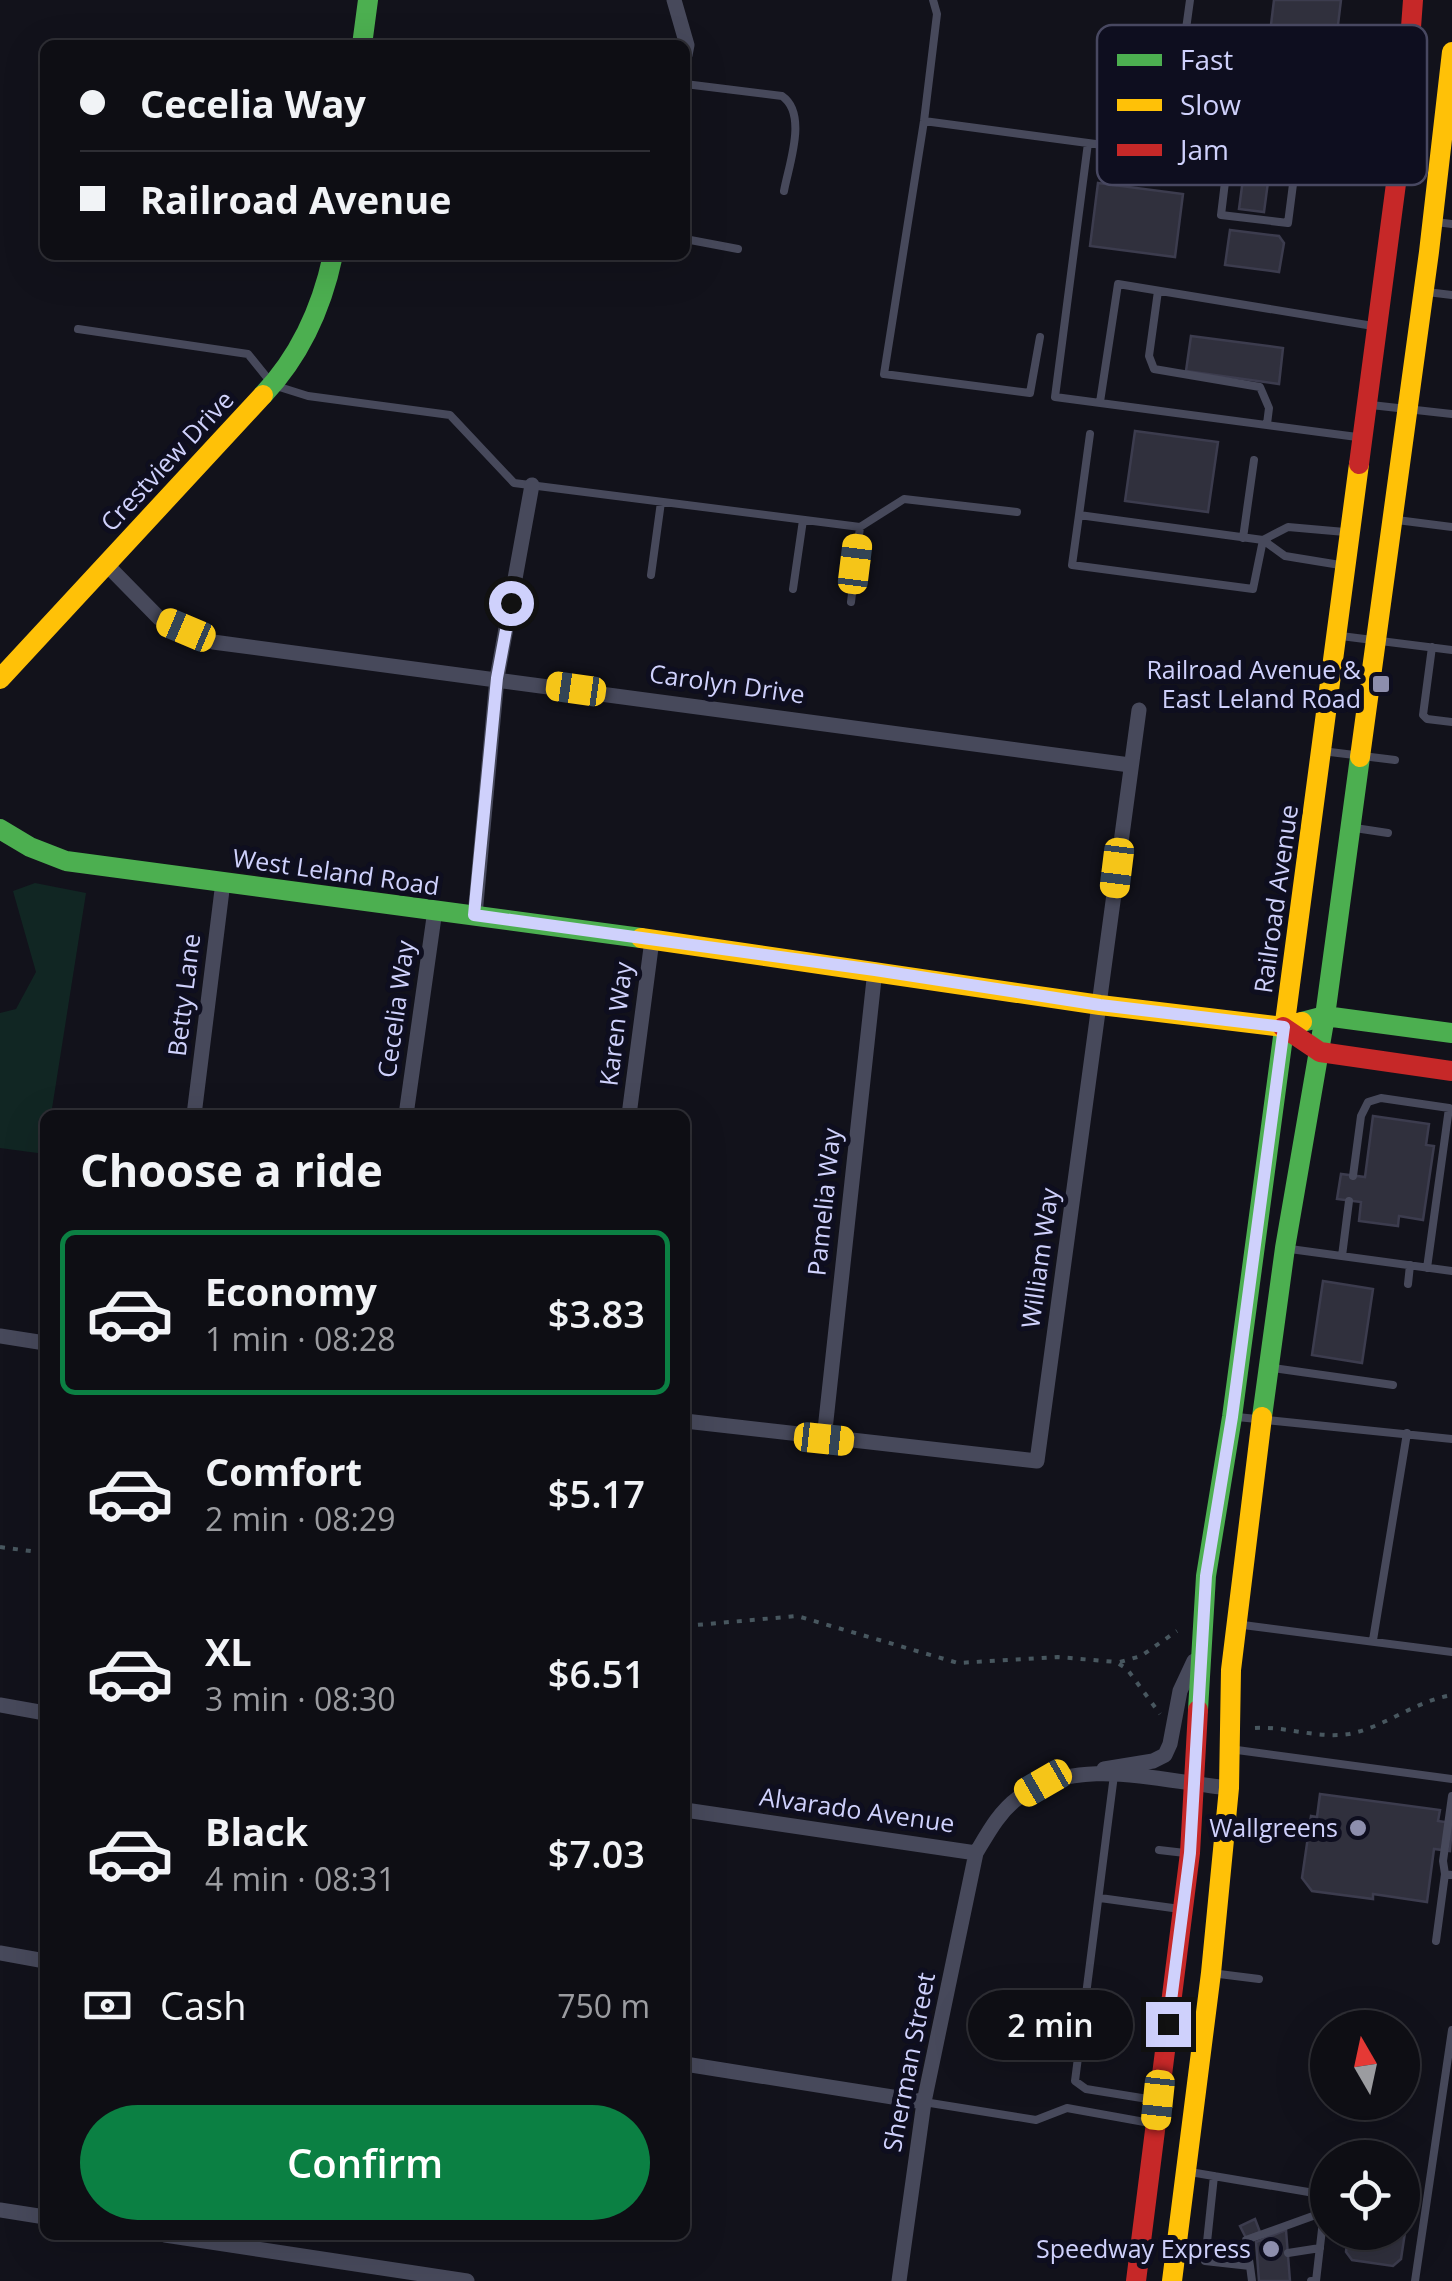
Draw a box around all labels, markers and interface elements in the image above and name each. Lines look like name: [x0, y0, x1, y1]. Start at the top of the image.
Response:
legend: [1097, 25, 1427, 185]
text: Fast: [1180, 40, 1233, 78]
text: Cecelia Way: [140, 77, 366, 129]
text: Slow: [1180, 85, 1241, 123]
text: Jam: [1177, 130, 1229, 168]
text: Railroad Avenue: [140, 173, 452, 225]
street label: Crestview Drive: [92, 383, 240, 538]
car: [836, 532, 874, 596]
route start: [489, 581, 534, 626]
car: [153, 604, 219, 656]
place label: Railroad Avenue & East Leland Road: [1146, 652, 1362, 715]
street label: Carolyn Drive: [647, 655, 807, 711]
car: [544, 670, 608, 708]
marker: Railroad Avenue & East Leland Road: [1370, 673, 1392, 695]
street label: Railroad Avenue: [1245, 802, 1305, 995]
car: [1098, 836, 1136, 900]
street label: West Leland Road: [231, 840, 442, 902]
street label: Betty Lane: [159, 932, 207, 1058]
street label: Cecelia Way: [369, 938, 422, 1080]
street label: Karen Way: [591, 959, 640, 1088]
street label: Pamelia Way: [798, 1126, 848, 1278]
text: Choose a ride: [80, 1139, 383, 1200]
street label: William Way: [1012, 1185, 1066, 1330]
text: Economy: [205, 1265, 377, 1317]
icon: car: [85, 1268, 175, 1358]
text: $3.83: [548, 1287, 645, 1339]
text: 1 min · 08:28: [205, 1317, 396, 1360]
car: [793, 1421, 855, 1457]
text: Comfort: [205, 1445, 362, 1497]
icon: car: [85, 1448, 175, 1538]
text: $5.17: [548, 1467, 645, 1519]
text: 2 min · 08:29: [205, 1497, 396, 1540]
text: XL: [205, 1625, 252, 1677]
icon: car: [85, 1628, 175, 1718]
text: $6.51: [548, 1647, 645, 1699]
text: 3 min · 08:30: [205, 1677, 396, 1720]
car: [1010, 1755, 1076, 1811]
street label: Alvarado Avenue: [757, 1779, 957, 1840]
text: Black: [205, 1805, 308, 1857]
icon: car: [85, 1808, 175, 1898]
place label: Wallgreens: [1209, 1810, 1338, 1844]
marker: Wallgreens: [1347, 1817, 1369, 1839]
text: $7.03: [548, 1827, 645, 1879]
text: 4 min · 08:31: [205, 1857, 396, 1900]
street label: Sherman Street: [874, 1969, 942, 2154]
icon: cash: [80, 1978, 135, 2033]
text: Cash: [160, 1979, 246, 2031]
text: 750 m: [557, 1984, 650, 2027]
callout: 2 min: [968, 1989, 1133, 2059]
route end: [1146, 2002, 1191, 2047]
text: 2 min: [1007, 2003, 1094, 2046]
north arrow: [1310, 2010, 1420, 2120]
map controls: [1310, 2010, 1420, 2250]
car: [1140, 2069, 1176, 2131]
button: Confirm: [80, 2105, 650, 2220]
button: locate: [1310, 2140, 1420, 2250]
place label: Speedway Express: [1036, 2231, 1251, 2265]
marker: Speedway Express: [1260, 2238, 1282, 2260]

